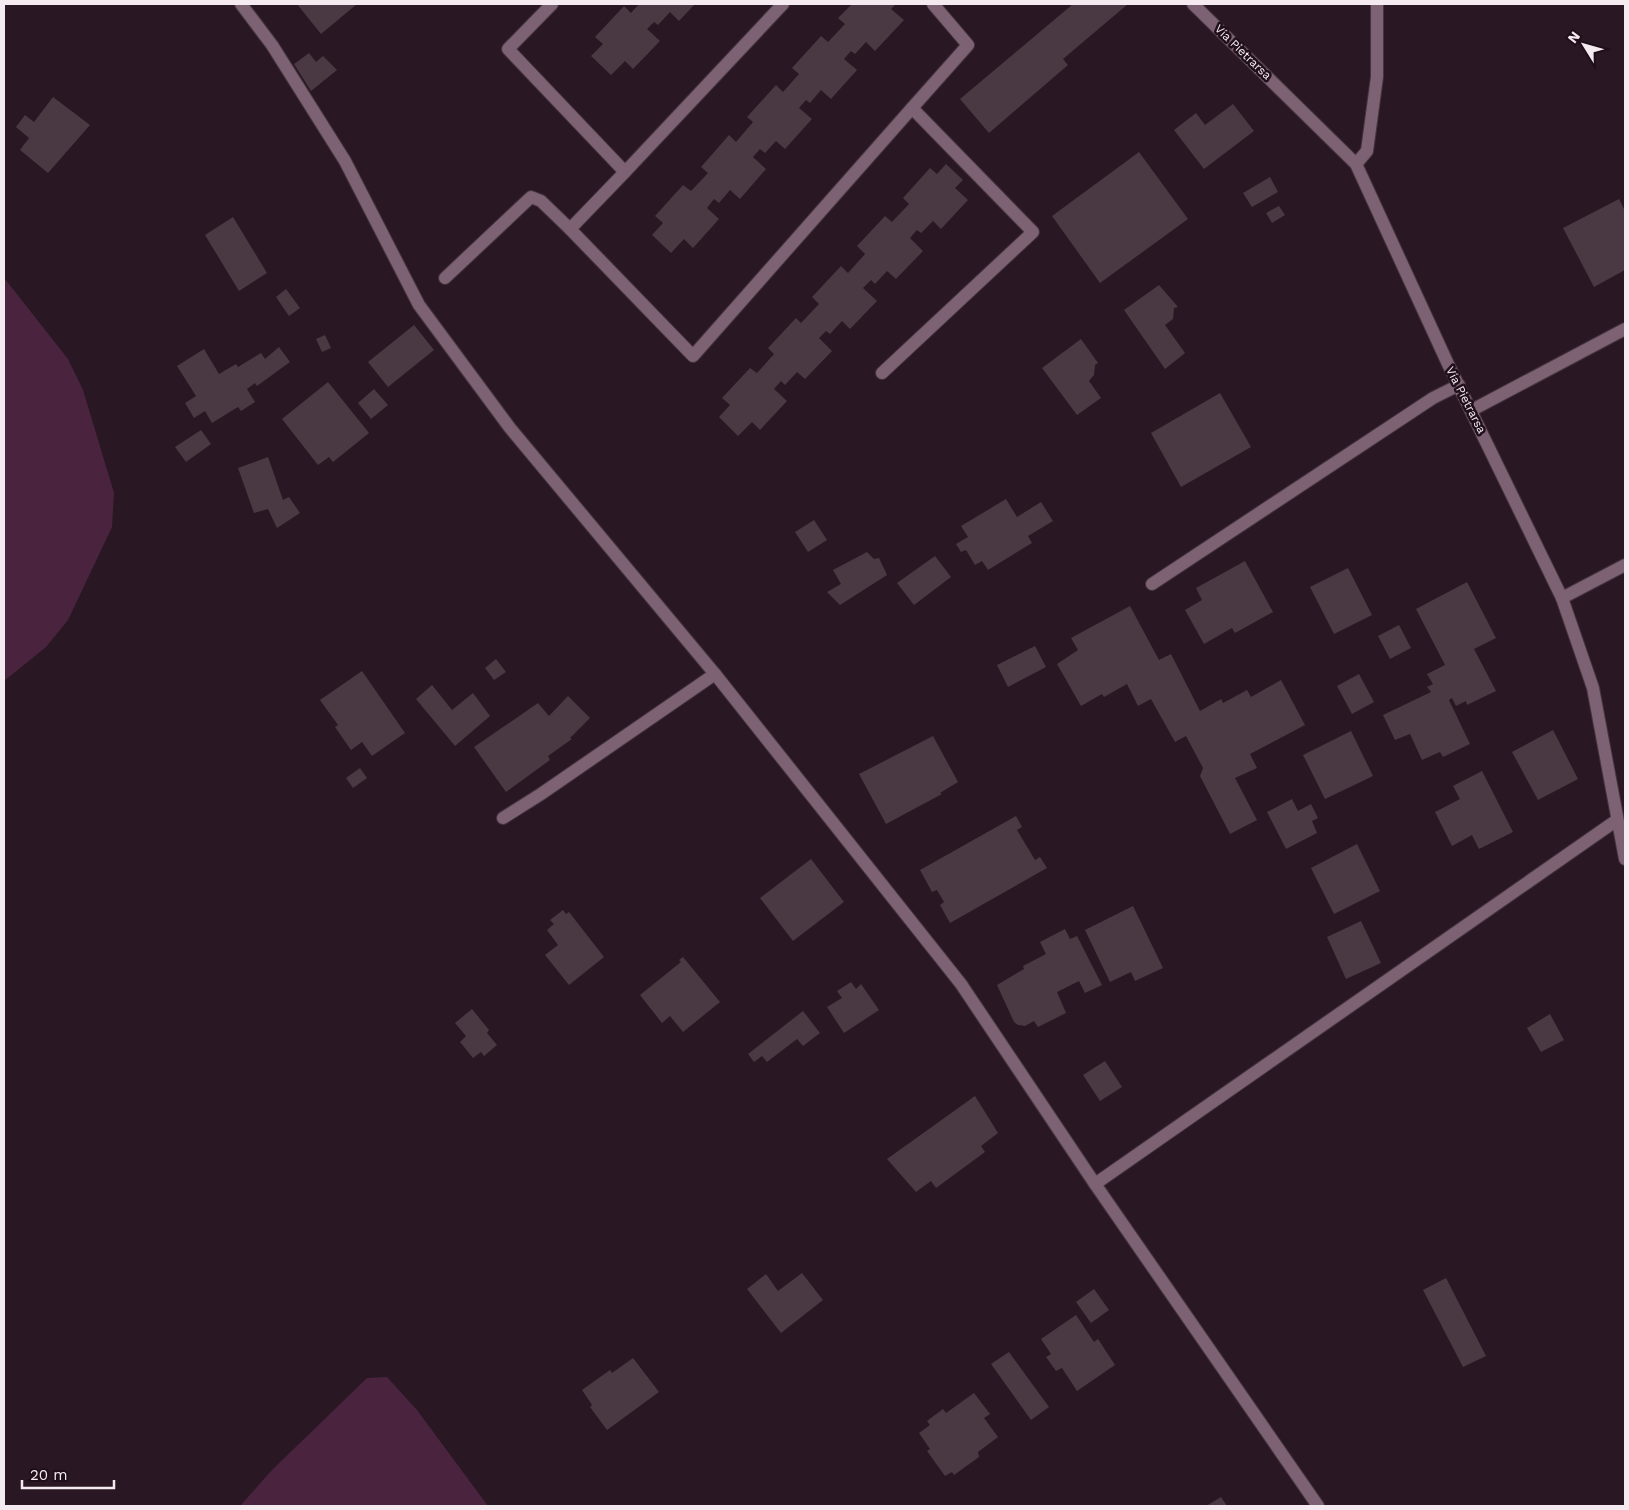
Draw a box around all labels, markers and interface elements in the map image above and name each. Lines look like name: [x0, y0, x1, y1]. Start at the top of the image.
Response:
north arrow: [1559, 20, 1609, 70]
street label: Via Pietrarsa: [1212, 22, 1274, 83]
text: N: [1564, 28, 1583, 46]
street label: Via Pietrarsa: [1443, 364, 1489, 436]
scale bar: [22, 1458, 115, 1490]
text: 20 m: [30, 1466, 68, 1484]

